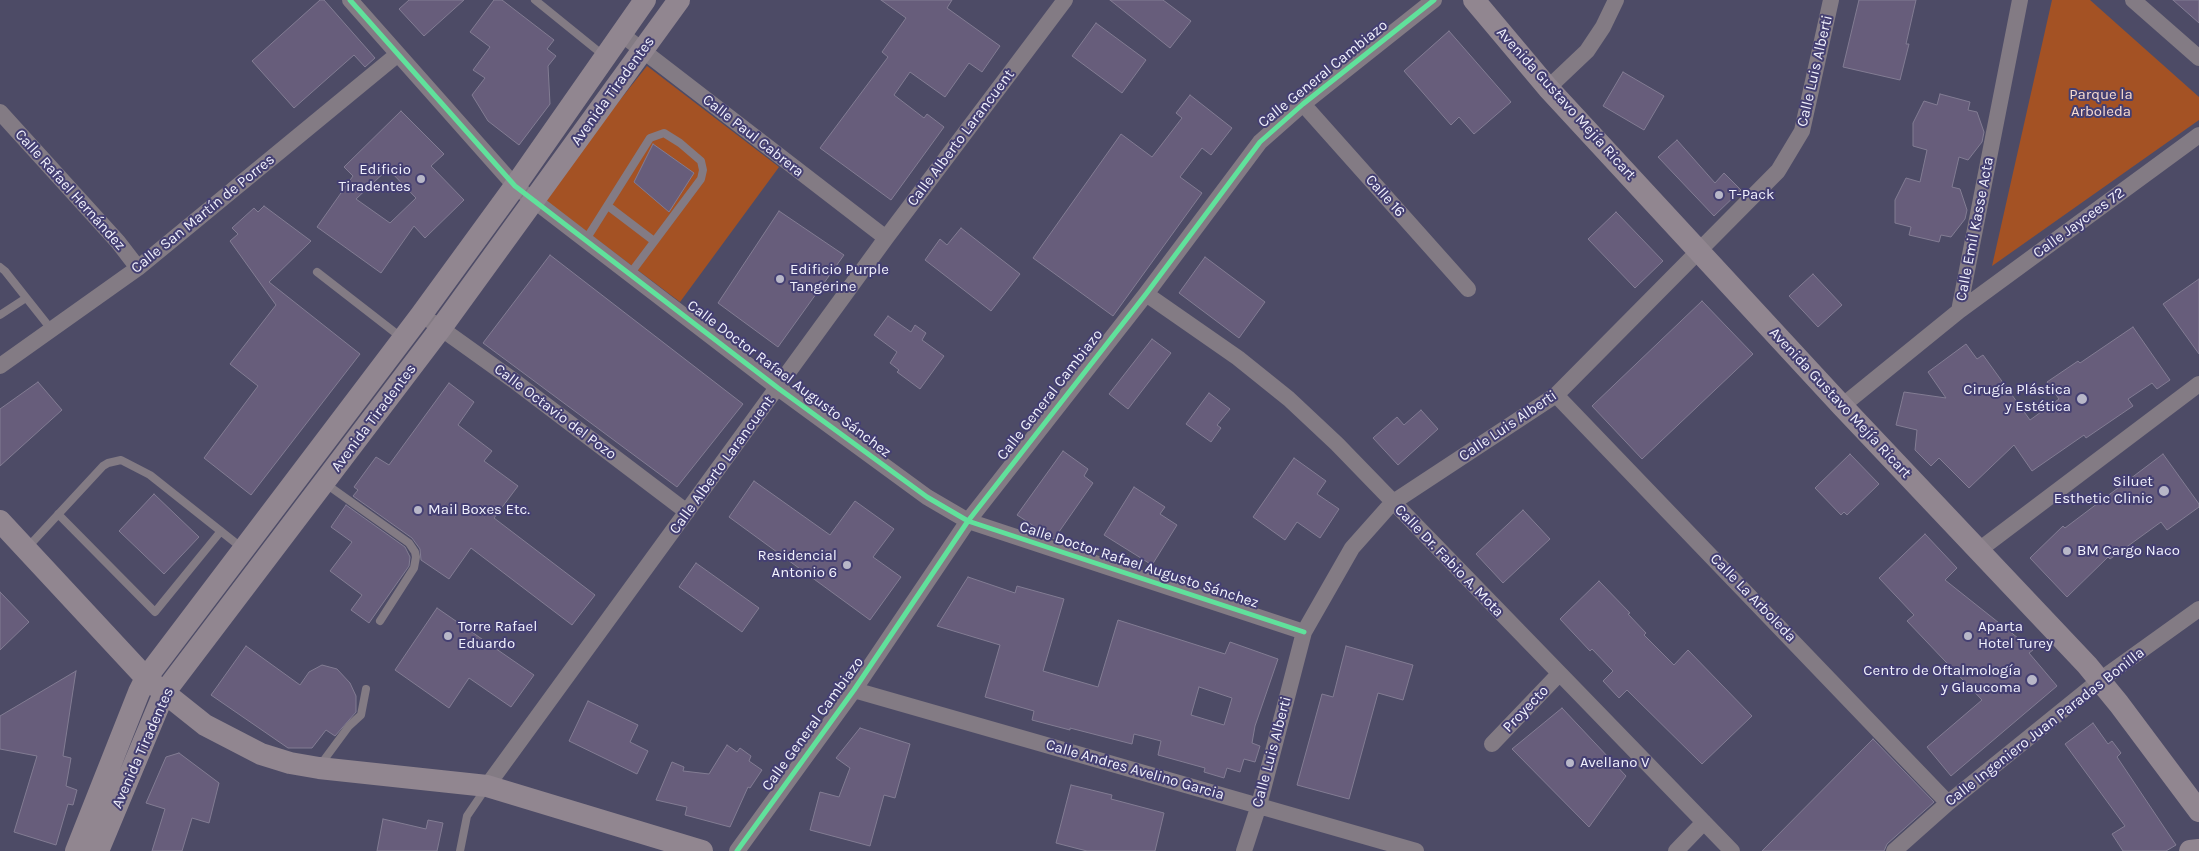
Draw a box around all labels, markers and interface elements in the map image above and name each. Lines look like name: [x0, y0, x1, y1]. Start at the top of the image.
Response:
street label: Calle Luis Alberti: [1793, 13, 1837, 129]
street label: Calle General Cambiazo: [1255, 16, 1391, 132]
street label: Avenida Gustavo Mejía Ricart: [1493, 24, 1639, 184]
street label: Avenida Tiradentes: [567, 33, 659, 149]
street label: Calle Alberto Larancuent: [904, 66, 1018, 210]
park label: Parque la Arboleda: [2069, 86, 2133, 121]
street label: Calle Paul Cabrera: [699, 91, 807, 181]
street label: Calle Rafael Hernández: [11, 126, 129, 254]
street label: Calle San Martín de Porres: [128, 151, 278, 277]
street label: Calle Emil Kasse Acta: [1952, 155, 1998, 303]
place label: Edificio Tiradentes: [338, 161, 411, 196]
street label: Calle 16: [1361, 171, 1409, 221]
marker: Edificio Tiradentes: [415, 173, 427, 185]
street label: Calle Jaycees 72: [2030, 184, 2128, 262]
place label: T-Pack: [1729, 186, 1774, 204]
marker: T-Pack: [1713, 189, 1725, 201]
place label: Edificio Purple Tangerine: [790, 261, 889, 296]
marker: Edificio Purple Tangerine: [774, 273, 786, 285]
street label: Calle Doctor Rafael Augusto Sánchez: [684, 296, 894, 462]
street label: Avenida Gustavo Mejía Ricart: [1765, 324, 1915, 482]
street label: Calle General Cambiazo: [993, 326, 1107, 464]
street label: Calle Octavio del Pozo: [490, 360, 620, 464]
street label: Avenida Tiradentes: [328, 361, 420, 475]
place label: Cirugía Plástica y Estética: [1963, 381, 2071, 416]
street label: Calle Luis Alberti: [1456, 387, 1560, 465]
street label: Calle Alberto Larancuent: [666, 392, 778, 538]
marker: Cirugía Plástica y Estética: [2075, 392, 2089, 406]
place label: Siluet Esthetic Clinic: [2054, 473, 2153, 508]
marker: Siluet Esthetic Clinic: [2157, 484, 2171, 498]
place label: Mail Boxes Etc.: [428, 501, 530, 519]
street label: Calle Dr. Fabio A. Mota: [1391, 501, 1507, 621]
marker: Mail Boxes Etc.: [412, 504, 424, 516]
street label: Calle Doctor Rafael Augusto Sánchez: [1017, 518, 1261, 612]
place label: BM Cargo Naco: [2077, 542, 2180, 560]
marker: BM Cargo Naco: [2061, 545, 2073, 557]
place label: Residencial Antonio 6: [757, 547, 837, 582]
street label: Calle La Arboleda: [1706, 550, 1800, 646]
marker: Residencial Antonio 6: [841, 559, 853, 571]
place label: Torre Rafael Eduardo: [458, 618, 537, 653]
place label: Aparta Hotel Turey: [1978, 618, 2053, 653]
marker: Torre Rafael Eduardo: [442, 630, 454, 642]
marker: Aparta Hotel Turey: [1962, 630, 1974, 642]
street label: Calle Ingeniero Juan Paradas Bonilla: [1942, 644, 2148, 810]
street label: Calle General Cambiazo: [758, 654, 868, 794]
place label: Centro de Oftalmología y Glaucoma: [1863, 662, 2021, 697]
marker: Centro de Oftalmología y Glaucoma: [2025, 673, 2039, 687]
street label: Proyecto: [1499, 682, 1553, 736]
street label: Avenida Tiradentes: [108, 685, 178, 811]
street label: Calle Luis Alberti: [1249, 695, 1295, 809]
street label: Calle Andres Avelino Garcia: [1044, 736, 1226, 804]
place label: Avellano V: [1580, 754, 1649, 772]
marker: Avellano V: [1564, 757, 1576, 769]

